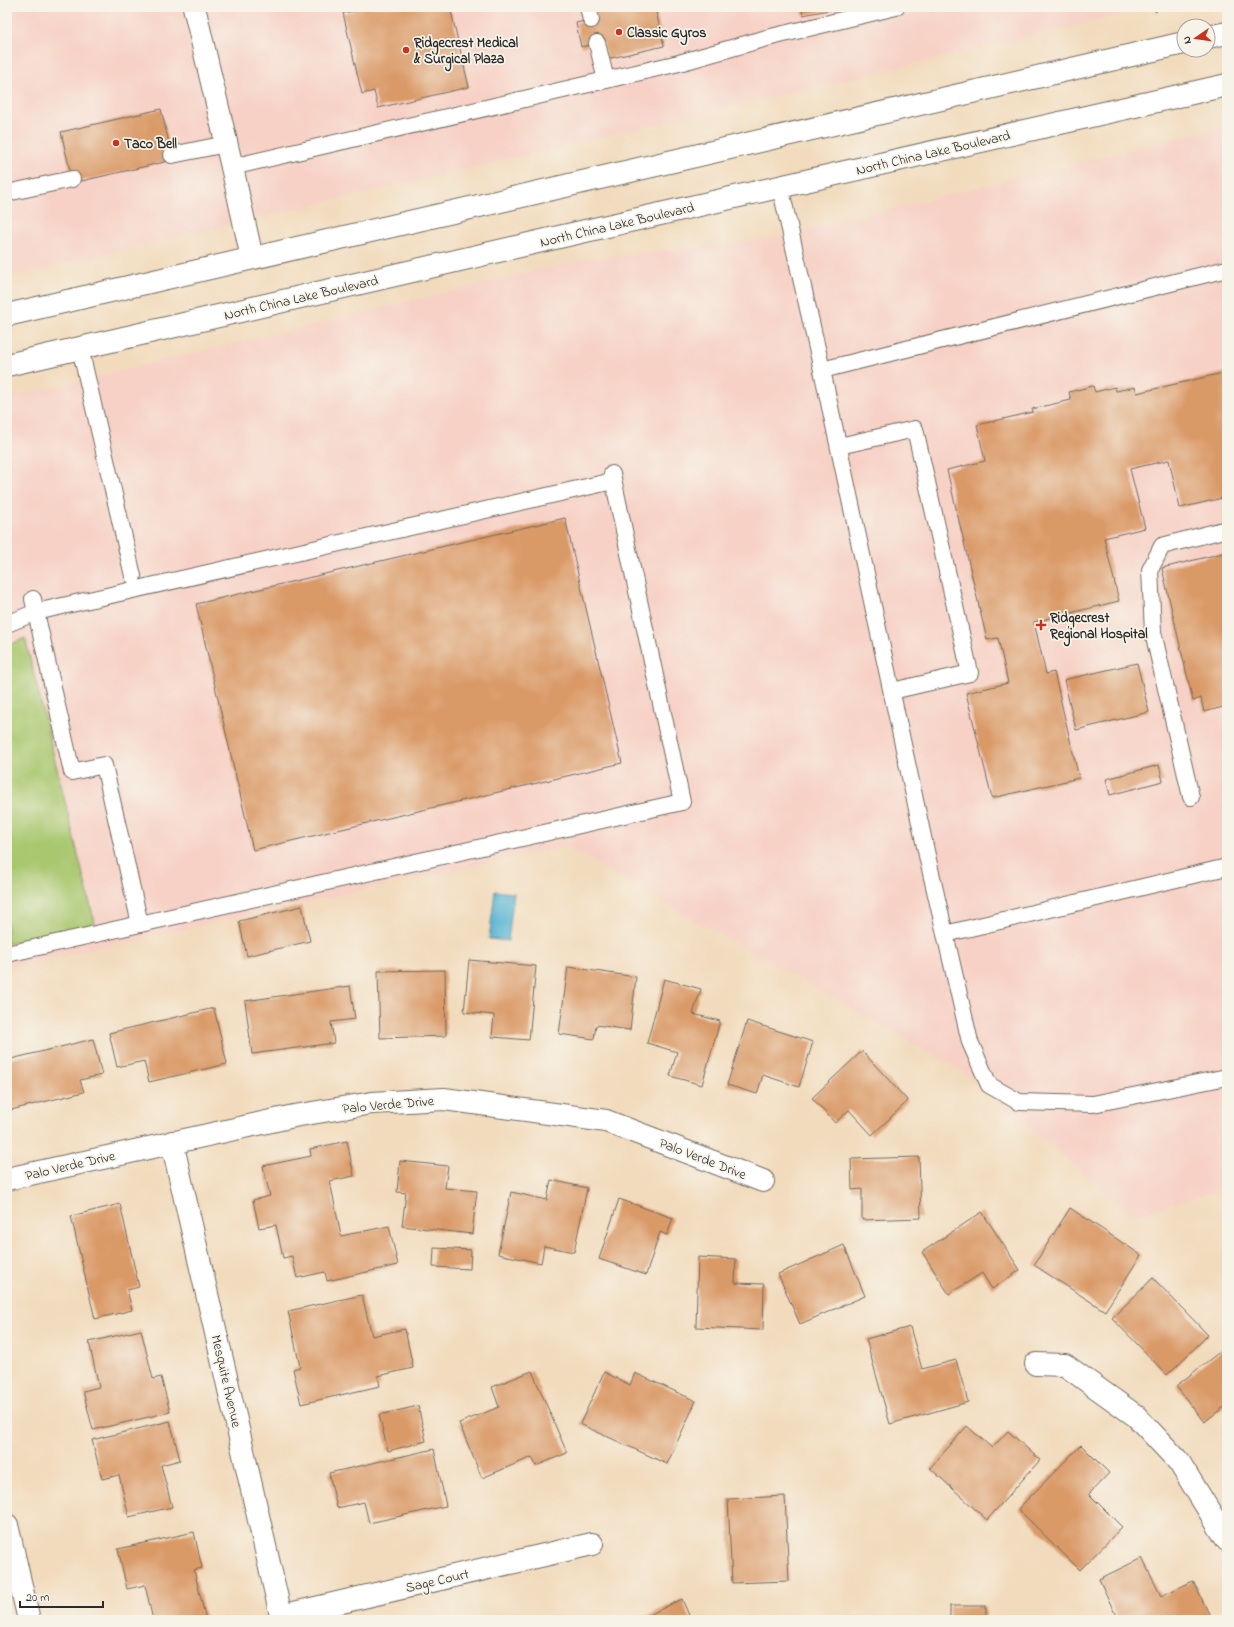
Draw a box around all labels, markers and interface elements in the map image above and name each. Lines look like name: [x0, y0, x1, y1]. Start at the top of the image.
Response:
north arrow: [1176, 18, 1216, 58]
place label: Classic Gyros: [627, 23, 706, 46]
marker: Classic Gyros: [614, 27, 624, 37]
place label: Ridgecrest Medical & Surgical Plaza: [413, 33, 519, 72]
text: N: [1179, 35, 1196, 45]
marker: Ridgecrest Medical & Surgical Plaza: [401, 45, 411, 55]
street label: North China Lake Boulevard: [854, 125, 1013, 181]
place label: Taco Bell: [124, 134, 178, 155]
marker: Taco Bell: [111, 138, 121, 148]
street label: North China Lake Boulevard: [538, 197, 697, 253]
street label: North China Lake Boulevard: [222, 270, 381, 326]
place label: Ridgecrest Regional Hospital: [1049, 608, 1148, 647]
marker: Ridgecrest Regional Hospital: [1035, 619, 1047, 631]
street label: Palo Verde Drive: [341, 1091, 436, 1120]
street label: Palo Verde Drive: [656, 1133, 750, 1186]
street label: Palo Verde Drive: [23, 1146, 118, 1187]
street label: Mesquite Avenue: [205, 1333, 247, 1430]
street label: Sage Court: [403, 1564, 472, 1600]
scale bar: [20, 1583, 103, 1609]
text: 20 m: [26, 1589, 49, 1607]

